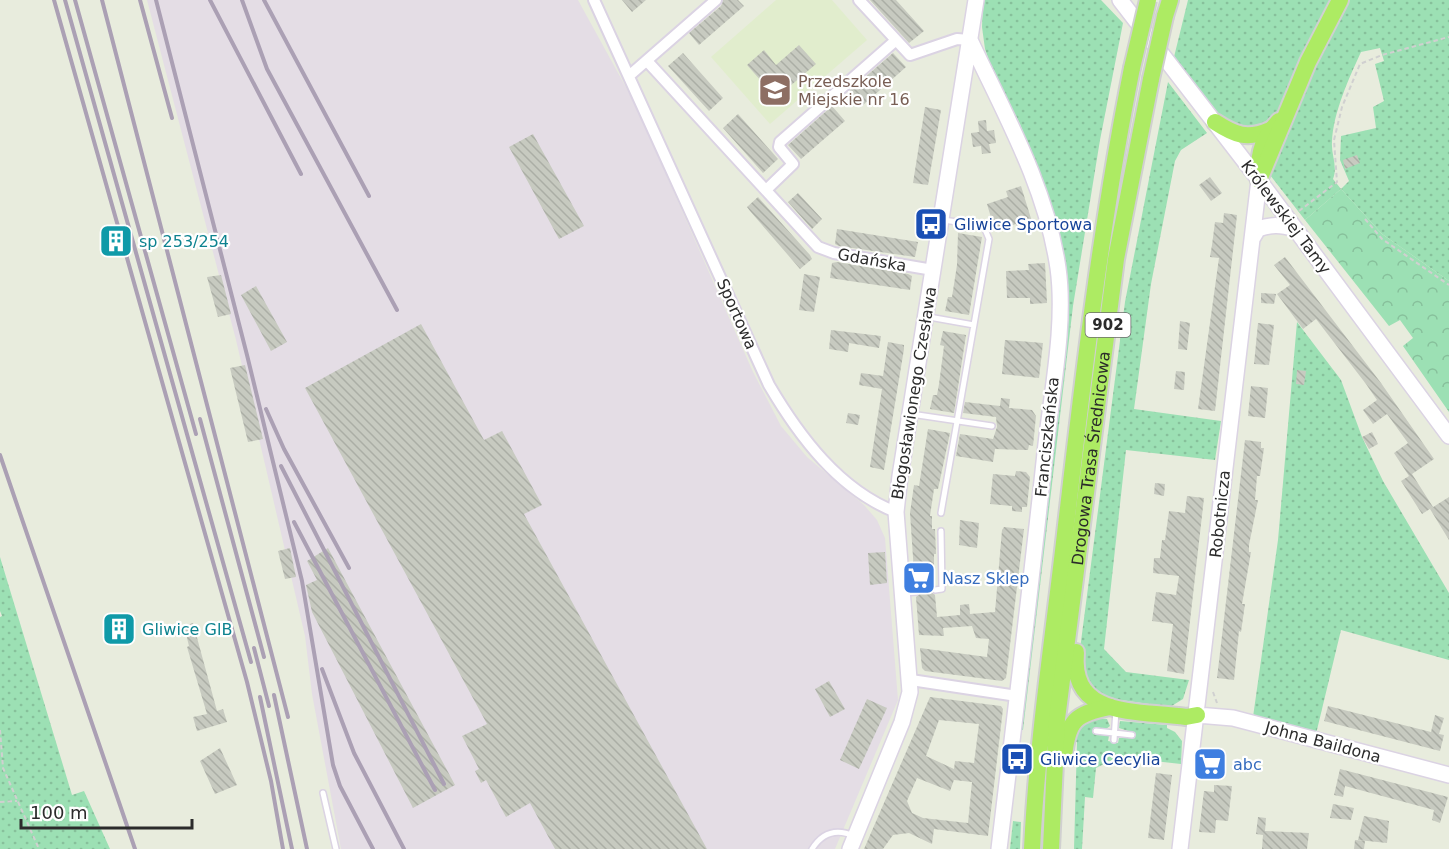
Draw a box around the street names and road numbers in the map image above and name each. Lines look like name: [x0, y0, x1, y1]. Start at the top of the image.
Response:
street label: Królewskiej Tamy: [1237, 156, 1335, 278]
street label: Gdańska: [836, 245, 908, 275]
street label: Sportowa: [713, 276, 761, 352]
street label: Błogosławionego Czesława: [888, 285, 940, 501]
road number: 902: [1086, 313, 1130, 337]
street label: Drogowa Trasa Średnicowa: [1067, 350, 1114, 567]
street label: Franciszkańska: [1031, 376, 1063, 498]
street label: Robotnicza: [1206, 469, 1234, 559]
street label: Johna Baildona: [1262, 717, 1383, 767]

